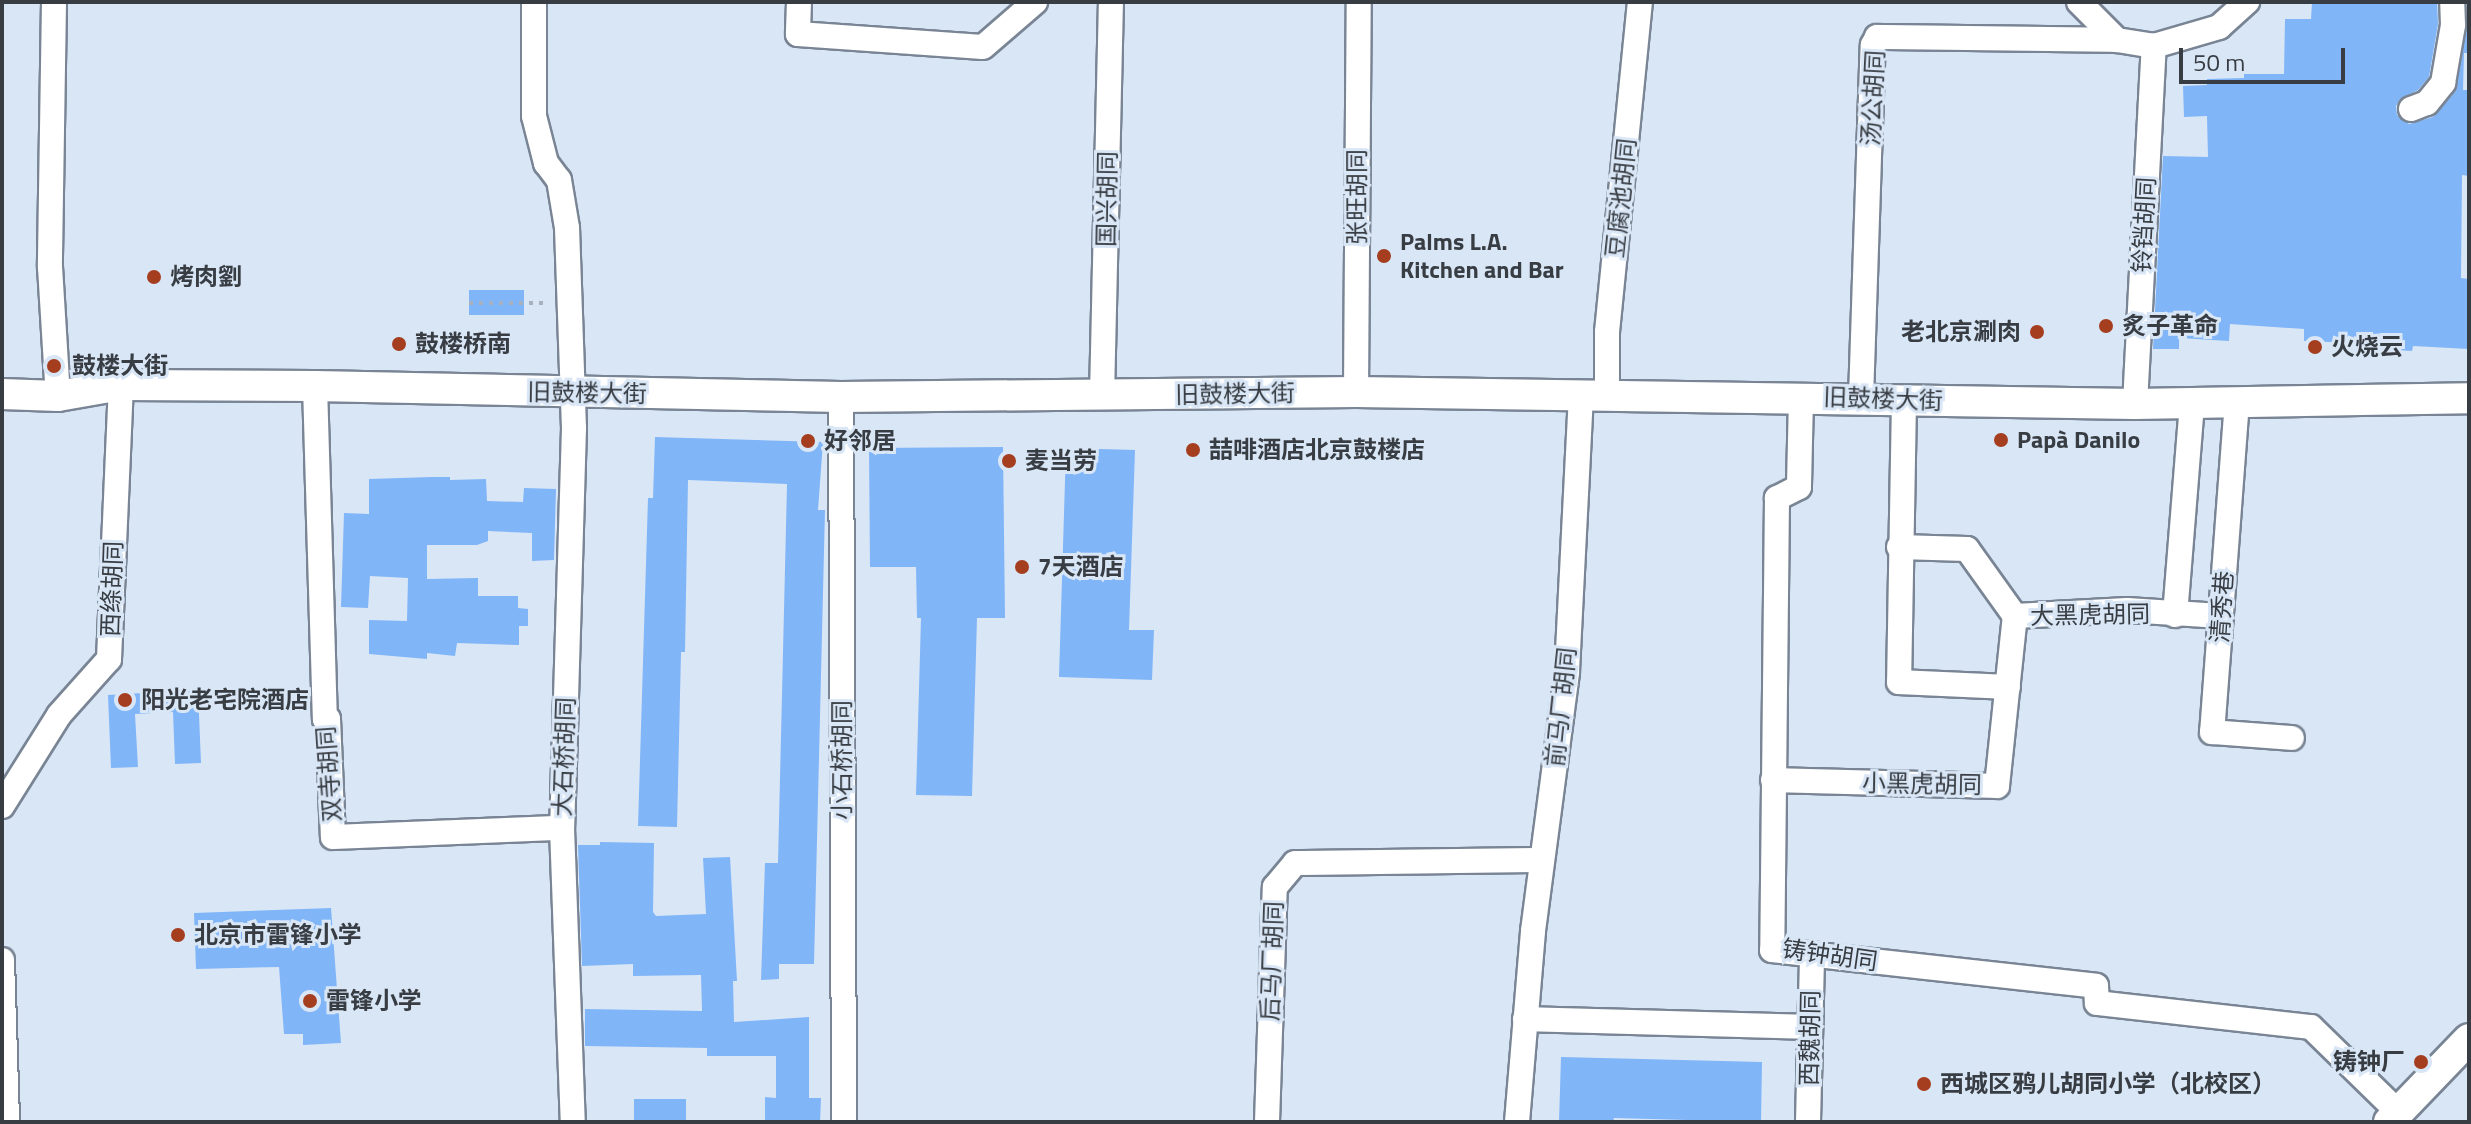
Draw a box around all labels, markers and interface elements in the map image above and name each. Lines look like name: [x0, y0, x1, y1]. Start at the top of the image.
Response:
scale bar: [2183, 32, 2349, 82]
text: 50 m: [2193, 44, 2245, 80]
street label: 汤公胡同: [1856, 49, 1890, 147]
street label: 豆腐池胡同: [1600, 137, 1642, 259]
street label: 张旺胡同: [1343, 149, 1371, 245]
street label: 国兴胡同: [1092, 151, 1122, 247]
street label: 铃铛胡同: [2127, 176, 2161, 274]
place label: Palms L.A. Kitchen and Bar: [1400, 228, 1564, 284]
marker: Palms L.A. Kitchen and Bar: [1375, 247, 1393, 265]
place label: 烤肉劉: [170, 263, 242, 291]
marker: 烤肉劉: [145, 268, 163, 286]
place label: 炙子革命: [2122, 312, 2218, 340]
marker: 炙子革命: [2097, 317, 2115, 335]
place label: 老北京涮肉: [1901, 318, 2021, 346]
marker: 老北京涮肉: [2028, 323, 2046, 341]
place label: 鼓楼桥南: [415, 330, 511, 358]
place label: 火烧云: [2331, 333, 2403, 361]
marker: 鼓楼桥南: [390, 335, 408, 353]
marker: 火烧云: [2306, 338, 2324, 356]
place label: 鼓楼大街: [72, 352, 168, 380]
marker: 鼓楼大街: [43, 355, 65, 377]
street label: 旧鼓楼大街: [527, 378, 647, 408]
street label: 旧鼓楼大街: [1175, 379, 1295, 409]
street label: 旧鼓楼大街: [1823, 383, 1943, 415]
place label: Papà Danilo: [2017, 426, 2140, 454]
place label: 好邻居: [824, 427, 896, 455]
marker: Papà Danilo: [1992, 431, 2010, 449]
marker: 好邻居: [799, 432, 817, 450]
place label: 喆啡酒店北京鼓楼店: [1209, 436, 1425, 464]
marker: 喆啡酒店北京鼓楼店: [1184, 441, 1202, 459]
place label: 麦当劳: [1025, 447, 1097, 475]
marker: 麦当劳: [1000, 452, 1018, 470]
street label: 西绦胡同: [96, 541, 128, 637]
place label: 7天酒店: [1038, 553, 1123, 581]
marker: 7天酒店: [1013, 558, 1031, 576]
street label: 清秀巷: [2205, 570, 2239, 644]
street label: 大黑虎胡同: [2030, 600, 2150, 630]
street label: 前马厂胡同: [1540, 646, 1582, 768]
place label: 阳光老宅院酒店: [141, 686, 309, 714]
marker: 阳光老宅院酒店: [116, 691, 134, 709]
street label: 大石桥胡同: [548, 697, 580, 817]
street label: 小石桥胡同: [828, 700, 856, 820]
street label: 双寺胡同: [311, 725, 347, 823]
street label: 小黑虎胡同: [1862, 769, 1982, 799]
street label: 后马厂胡同: [1256, 901, 1288, 1021]
place label: 北京市雷锋小学: [194, 921, 362, 949]
marker: 北京市雷锋小学: [169, 926, 187, 944]
street label: 铸钟胡同: [1780, 934, 1880, 976]
place label: 雷锋小学: [326, 987, 422, 1015]
street label: 西魏胡同: [1795, 990, 1825, 1086]
marker: 雷锋小学: [301, 992, 319, 1010]
place label: 铸钟厂: [2333, 1048, 2405, 1076]
marker: 铸钟厂: [2412, 1053, 2430, 1071]
place label: 西城区鸦儿胡同小学（北校区）: [1940, 1070, 2276, 1098]
marker: 西城区鸦儿胡同小学（北校区）: [1915, 1075, 1933, 1093]

